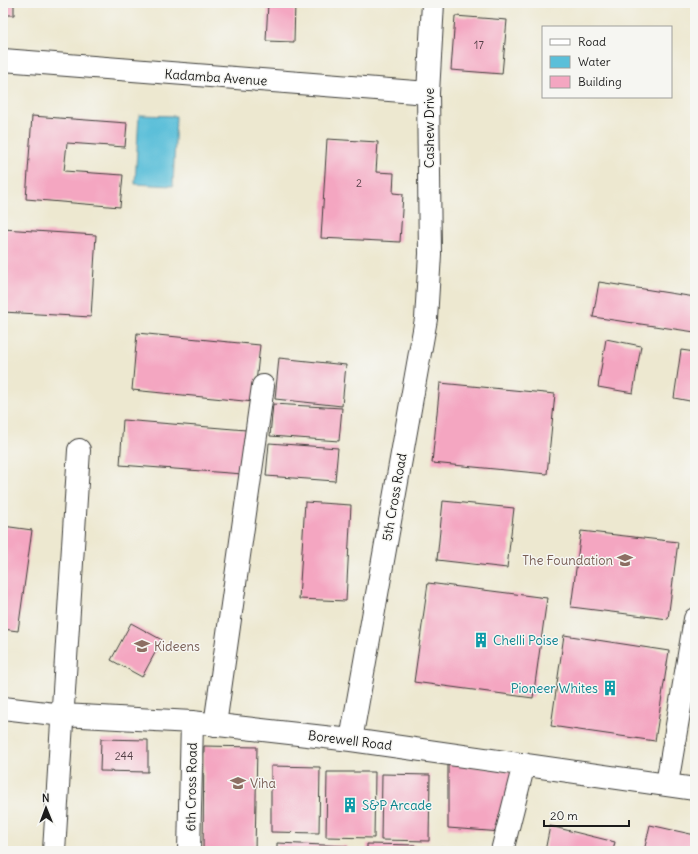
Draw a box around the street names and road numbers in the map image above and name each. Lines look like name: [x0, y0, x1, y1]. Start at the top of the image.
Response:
street label: Kadamba Avenue: [164, 65, 268, 90]
street label: Cashew Drive: [421, 88, 438, 168]
street label: 5th Cross Road: [378, 452, 411, 542]
street label: Borewell Road: [307, 727, 393, 754]
street label: 6th Cross Road: [182, 742, 201, 832]

